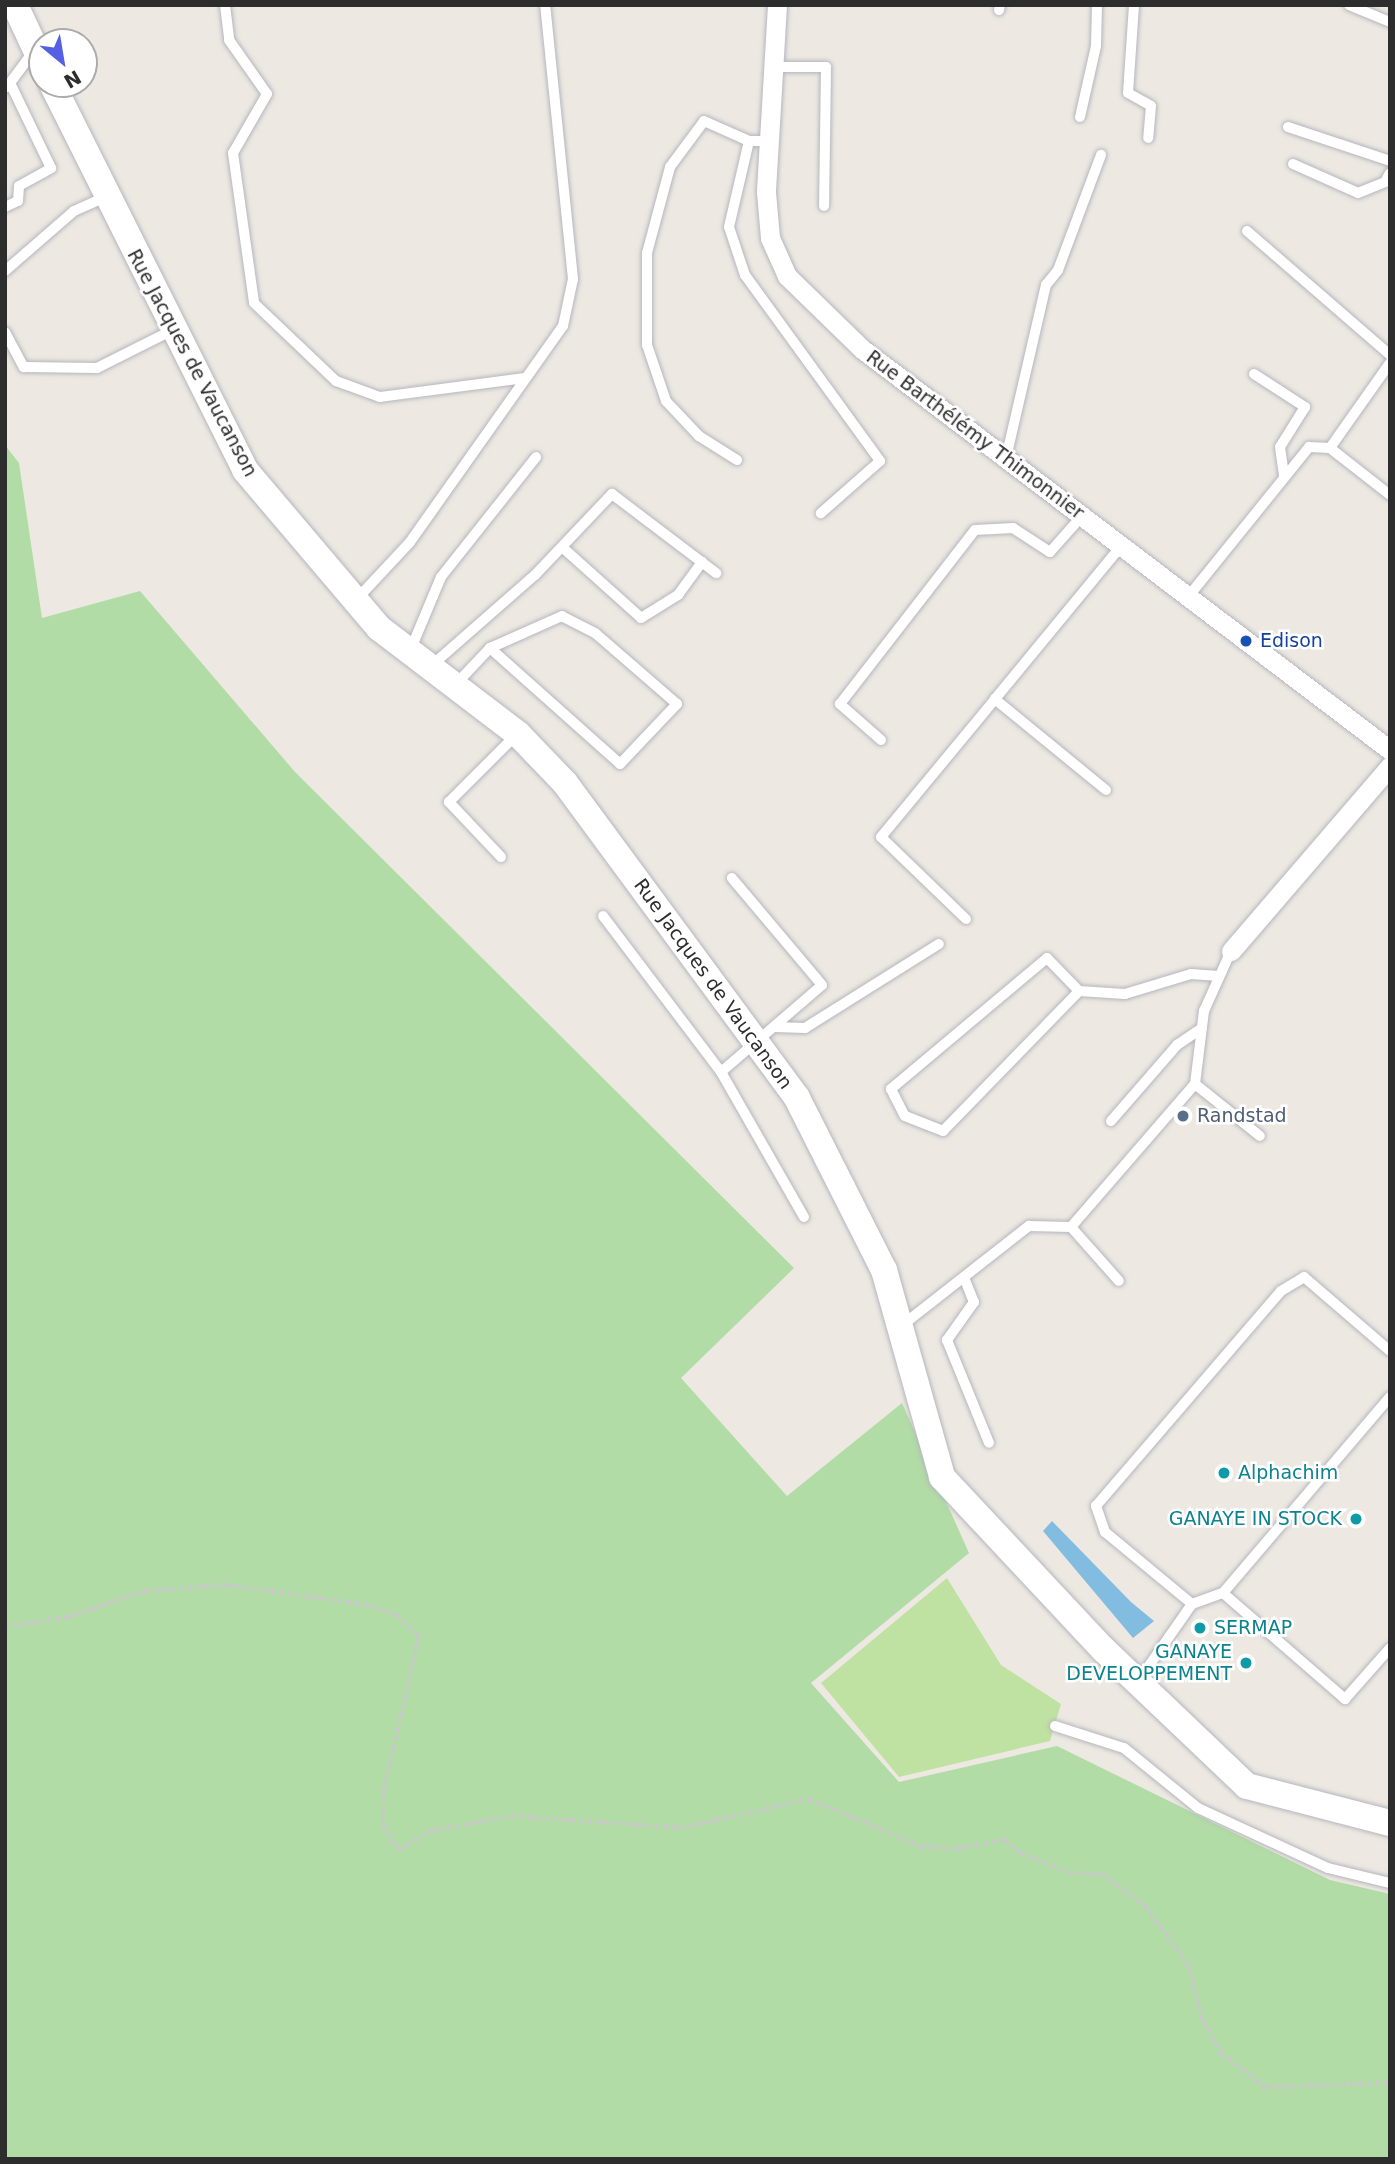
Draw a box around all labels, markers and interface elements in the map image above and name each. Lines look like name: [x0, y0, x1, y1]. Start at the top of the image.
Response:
north arrow: [28, 28, 98, 98]
text: N: [60, 66, 85, 93]
street label: Rue Jacques de Vaucanson: [122, 245, 262, 481]
street label: Rue Barthélémy Thimonnier: [862, 346, 1088, 524]
place label: Edison: [1260, 630, 1323, 652]
marker: Edison: [1238, 633, 1254, 649]
street label: Rue Jacques de Vaucanson: [629, 874, 797, 1094]
place label: Randstad: [1197, 1105, 1287, 1127]
marker: Randstad: [1175, 1108, 1191, 1124]
place label: Alphachim: [1238, 1462, 1338, 1484]
marker: Alphachim: [1216, 1465, 1232, 1481]
place label: GANAYE IN STOCK: [1169, 1508, 1342, 1530]
marker: GANAYE IN STOCK: [1348, 1511, 1364, 1527]
place label: SERMAP: [1214, 1617, 1292, 1639]
marker: SERMAP: [1192, 1620, 1208, 1636]
place label: GANAYE DEVELOPPEMENT: [1066, 1641, 1232, 1685]
marker: GANAYE DEVELOPPEMENT: [1238, 1655, 1254, 1671]

